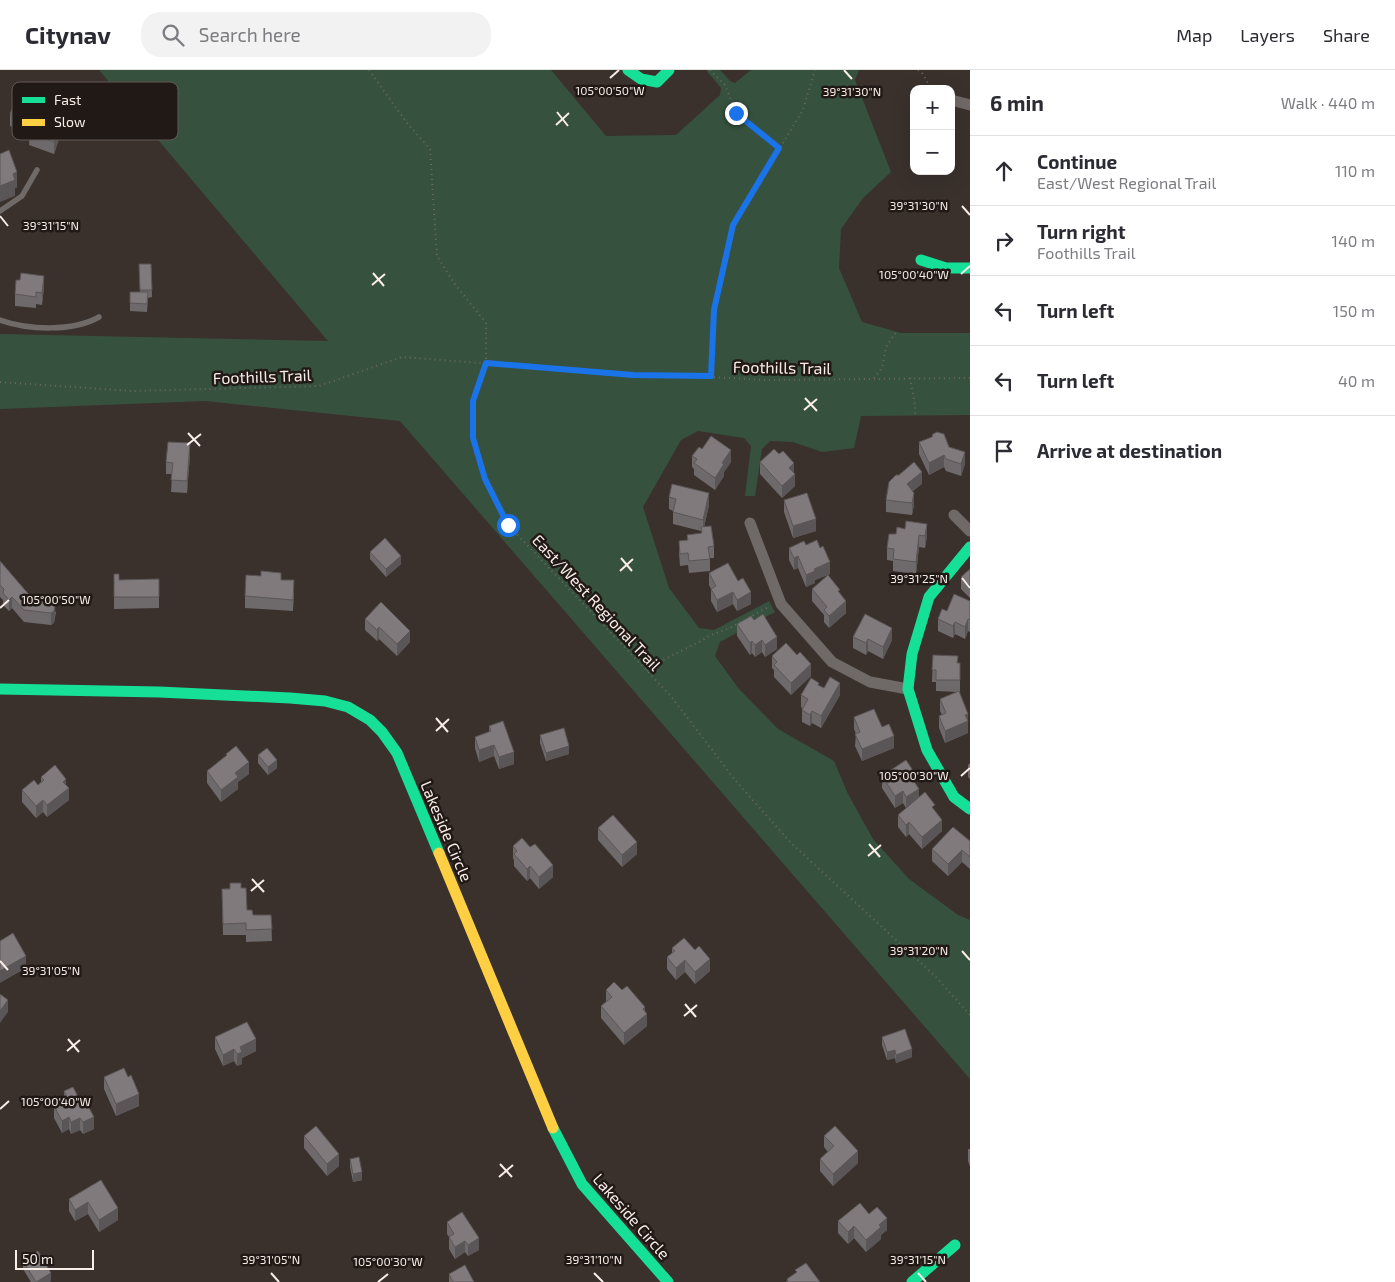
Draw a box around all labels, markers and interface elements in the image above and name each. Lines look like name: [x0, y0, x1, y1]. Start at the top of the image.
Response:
search box: [141, 12, 491, 57]
text: Citynav: [25, 20, 111, 49]
icon: search: [159, 21, 187, 49]
text: Search here: [199, 23, 301, 46]
text: Map: [1176, 24, 1212, 46]
text: Layers: [1240, 24, 1295, 46]
text: Share: [1323, 24, 1370, 46]
legend: [12, 82, 178, 140]
text: 105°00'50"W: [575, 83, 645, 97]
text: 39°31'30"N: [823, 84, 881, 98]
map controls: [910, 85, 955, 175]
button: +: [910, 85, 955, 130]
text: 6 min: [990, 90, 1044, 115]
text: Fast: [54, 91, 81, 108]
text: Walk · 440 m: [1281, 93, 1375, 112]
route end: [725, 102, 748, 125]
text: Slow: [54, 113, 86, 130]
button: −: [910, 130, 955, 175]
text: Continue: [1037, 150, 1117, 173]
icon: ahead: [990, 157, 1018, 185]
text: 110 m: [1335, 161, 1375, 180]
text: East/West Regional Trail: [1037, 173, 1216, 192]
text: 39°31'30"N: [890, 198, 948, 212]
text: 39°31'15"N: [23, 218, 79, 232]
text: Turn right: [1037, 220, 1125, 243]
icon: right: [990, 227, 1018, 255]
text: 140 m: [1332, 231, 1375, 250]
text: Foothills Trail: [1037, 243, 1135, 262]
text: 105°00'40"W: [879, 267, 949, 281]
icon: left: [990, 297, 1018, 325]
text: Turn left: [1037, 299, 1114, 322]
text: 150 m: [1333, 301, 1375, 320]
street label: Foothills Trail: [733, 357, 832, 377]
street label: Foothills Trail: [212, 365, 312, 387]
icon: left: [990, 367, 1018, 395]
text: Turn left: [1037, 369, 1114, 392]
text: 40 m: [1338, 371, 1375, 390]
icon: arrive: [990, 437, 1018, 465]
text: Arrive at destination: [1037, 439, 1222, 462]
route start: [497, 514, 520, 537]
street label: East/West Regional Trail: [529, 530, 665, 674]
text: 39°31'25"N: [890, 571, 948, 585]
text: 105°00'50"W: [21, 592, 91, 606]
text: 105°00'30"W: [879, 768, 949, 782]
street label: Lakeside Circle: [417, 778, 477, 884]
text: 39°31'20"N: [890, 943, 948, 957]
text: 39°31'05"N: [22, 963, 80, 977]
text: 105°00'40"W: [21, 1094, 91, 1108]
street label: Lakeside Circle: [590, 1169, 674, 1263]
scale bar: [15, 1247, 94, 1270]
text: 50 m: [22, 1250, 53, 1267]
text: 39°31'05"N: [242, 1252, 300, 1266]
text: 39°31'10"N: [566, 1252, 622, 1266]
text: 39°31'15"N: [890, 1252, 946, 1266]
text: 105°00'30"W: [353, 1254, 423, 1268]

